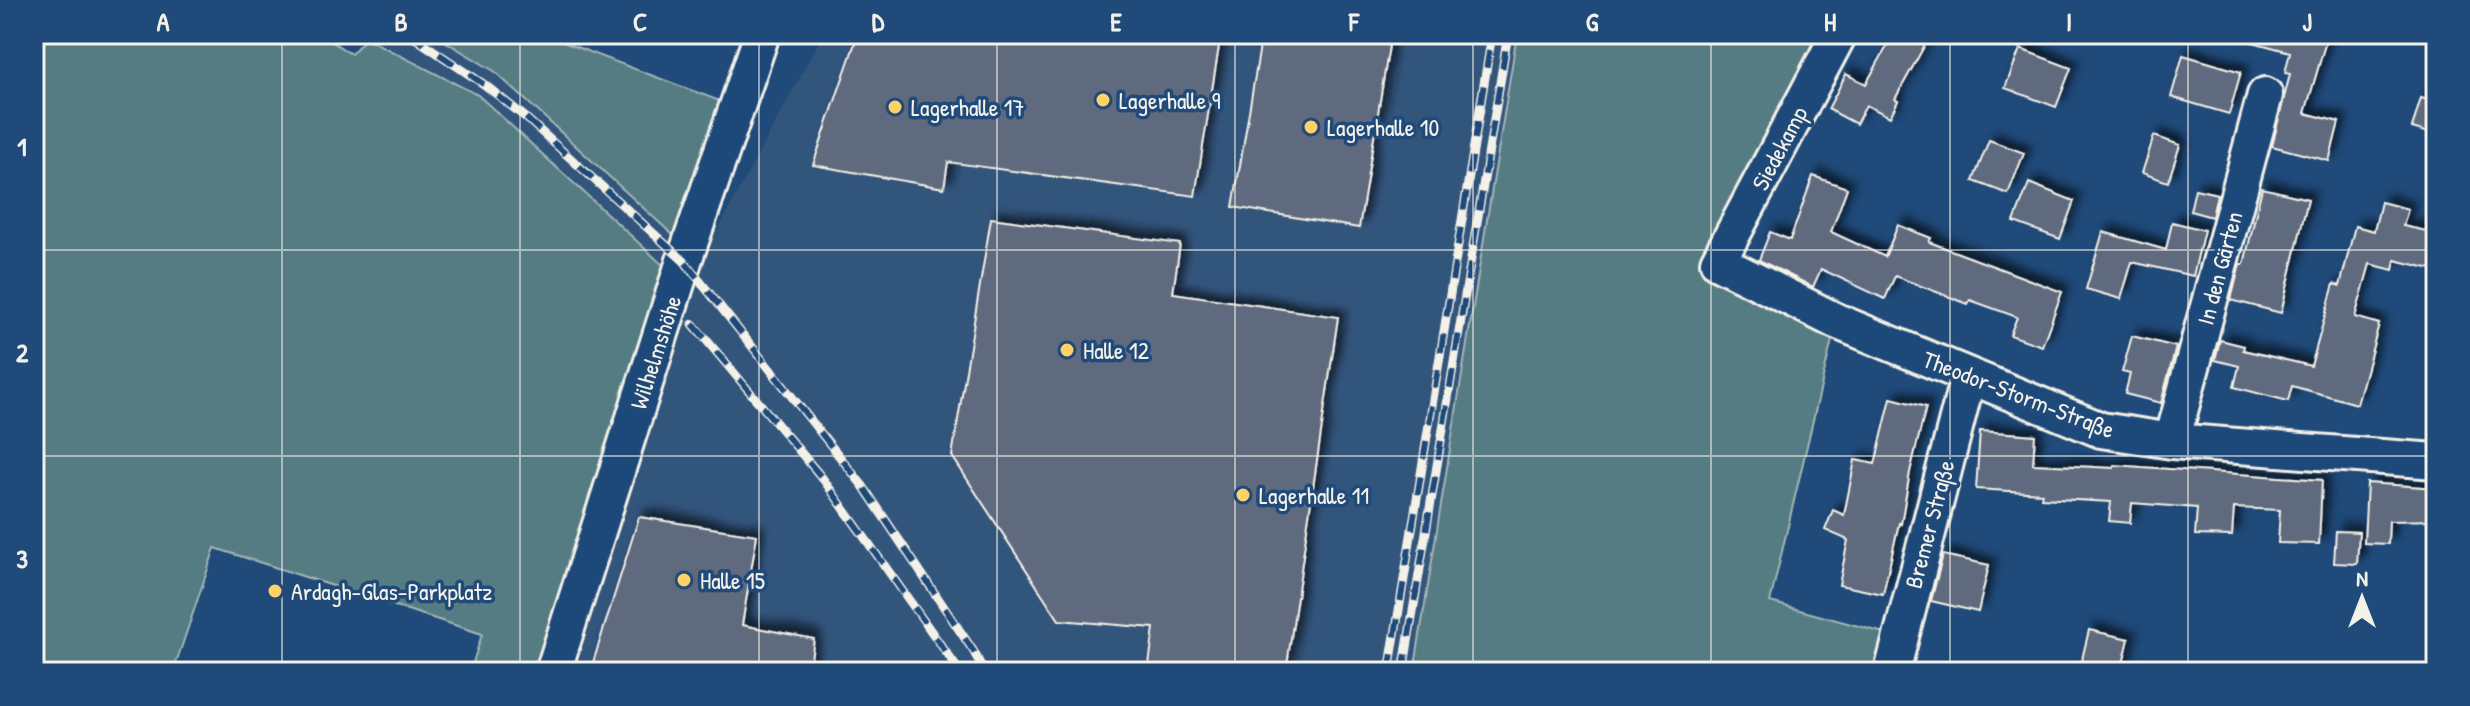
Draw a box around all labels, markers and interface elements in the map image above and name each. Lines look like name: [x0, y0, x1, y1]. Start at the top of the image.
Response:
text: A: [157, 4, 170, 39]
text: B: [394, 4, 408, 39]
text: C: [633, 4, 647, 39]
text: D: [872, 4, 885, 39]
text: E: [1110, 4, 1122, 39]
text: F: [1348, 4, 1360, 39]
text: G: [1586, 4, 1599, 39]
text: H: [1824, 4, 1836, 39]
text: I: [2066, 4, 2072, 39]
text: J: [2302, 4, 2312, 39]
place label: Lagerhalle 9: [1119, 84, 1221, 116]
place label: Lagerhalle 17: [911, 91, 1024, 123]
marker: Lagerhalle 9: [1094, 91, 1112, 109]
marker: Lagerhalle 17: [886, 98, 904, 116]
street label: Siedekamp: [1744, 100, 1814, 196]
place label: Lagerhalle 10: [1327, 111, 1439, 143]
marker: Lagerhalle 10: [1302, 118, 1320, 136]
text: 1: [17, 129, 27, 164]
street label: In den Gärten: [2189, 208, 2249, 328]
street label: Wilhelmshöhe: [622, 291, 689, 413]
place label: Halle 12: [1083, 334, 1149, 366]
text: 2: [16, 335, 29, 370]
marker: Halle 12: [1058, 341, 1076, 359]
street label: Theodor-Storm-Straße: [1919, 343, 2120, 445]
street label: Bremer Straße: [1896, 456, 1962, 592]
place label: Lagerhalle 11: [1259, 479, 1369, 511]
marker: Lagerhalle 11: [1234, 486, 1252, 504]
text: 3: [16, 541, 28, 576]
north arrow: [2322, 558, 2402, 638]
text: N: [2356, 563, 2368, 593]
place label: Halle 15: [700, 564, 765, 596]
marker: Halle 15: [675, 571, 693, 589]
place label: Ardagh-Glas-Parkplatz: [291, 575, 492, 607]
marker: Ardagh-Glas-Parkplatz: [266, 582, 284, 600]

